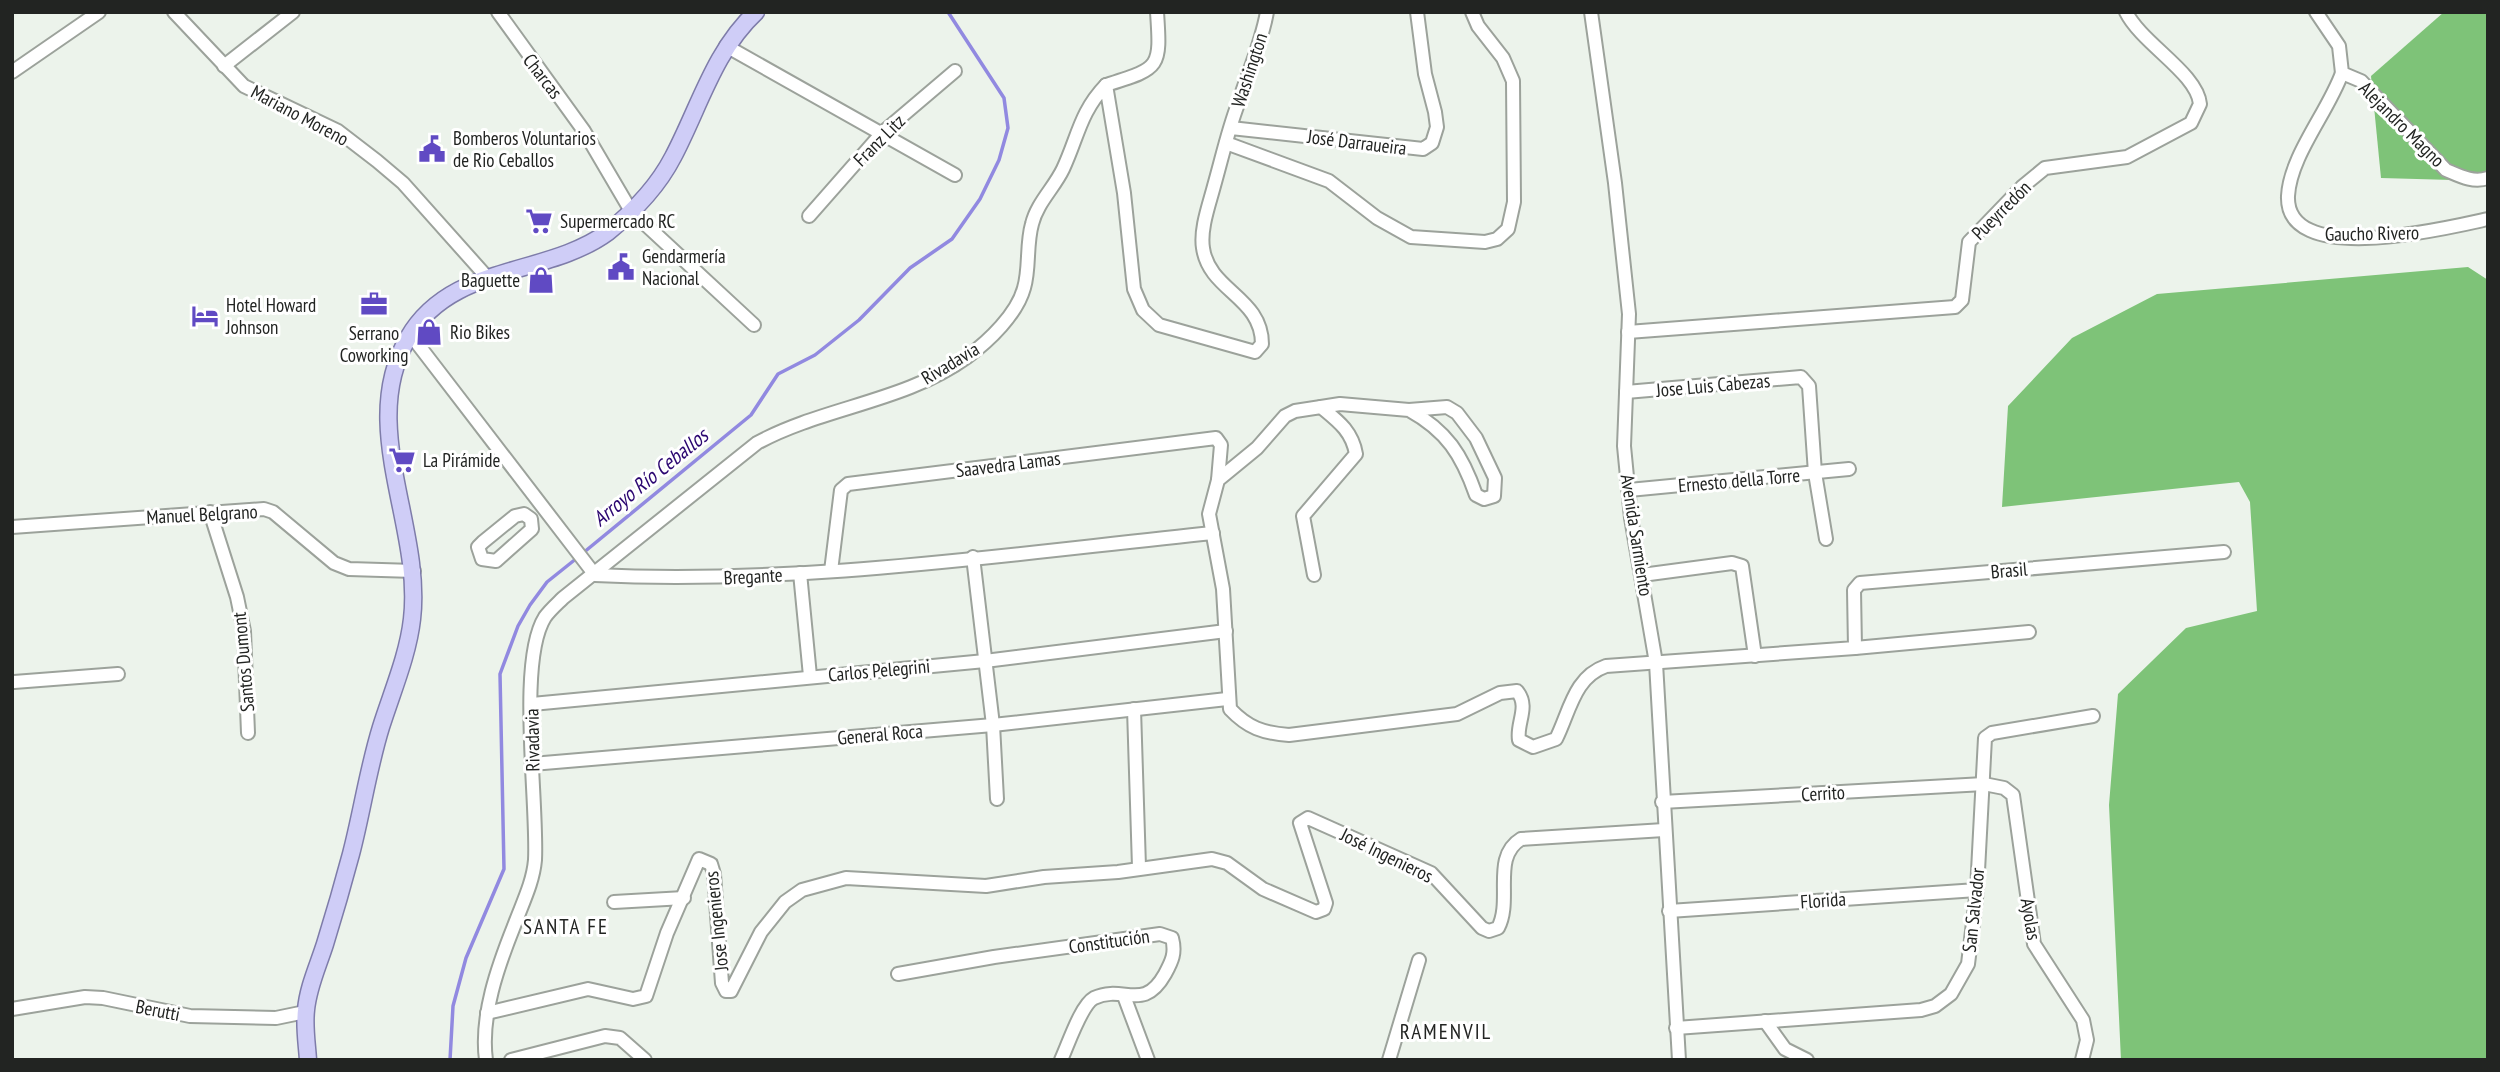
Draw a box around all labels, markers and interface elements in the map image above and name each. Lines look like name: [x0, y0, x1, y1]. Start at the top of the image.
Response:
street label: Washington: [1226, 30, 1272, 110]
street label: Charcas: [518, 49, 568, 103]
street label: Alejandro Magno: [2354, 76, 2450, 172]
street label: Mariano Moreno: [247, 79, 353, 151]
street label: Franz Litz: [848, 109, 910, 171]
street label: José Darraueira: [1305, 124, 1408, 160]
place label: Bomberos Voluntarios de Rio Ceballos: [453, 126, 596, 172]
public building icon: Bomberos Voluntarios de Rio Ceballos: [417, 134, 447, 164]
street label: Pueyrredón: [1966, 175, 2036, 245]
supermarket icon: Supermercado RC: [524, 206, 554, 236]
place label: Supermercado RC: [560, 209, 676, 233]
street label: Gaucho Rivero: [2325, 220, 2419, 246]
place label: Gendarmería Nacional: [642, 244, 726, 290]
public building icon: Gendarmería Nacional: [606, 252, 636, 282]
shop icon: Baguette: [526, 265, 556, 295]
place label: Baguette: [461, 268, 520, 292]
office icon: Serrano Coworking: [359, 289, 389, 319]
place label: Hotel Howard Johnson: [225, 293, 316, 339]
hotel icon: Hotel Howard Johnson: [190, 301, 220, 331]
shop icon: Rio Bikes: [414, 317, 444, 347]
place label: Rio Bikes: [450, 320, 510, 344]
place label: Serrano Coworking: [340, 321, 408, 367]
street label: Rivadavia: [917, 336, 983, 390]
street label: Jose Luis Cabezas: [1654, 368, 1771, 402]
water label: Arroyo Río Ceballos: [587, 421, 715, 532]
supermarket icon: La Pirámide: [387, 445, 417, 475]
street label: Saavedra Lamas: [954, 446, 1062, 482]
place label: La Pirámide: [423, 448, 500, 472]
street label: Ernesto della Torre: [1677, 463, 1801, 497]
street label: Avenida Sarmiento: [1616, 472, 1658, 598]
street label: Manuel Belgrano: [146, 499, 258, 529]
street label: Brasil: [1990, 556, 2029, 584]
street label: Bregante: [723, 562, 783, 590]
street label: Santos Dumont: [227, 610, 259, 713]
street label: Carlos Pelegrini: [827, 654, 931, 686]
street label: Rivadavia: [519, 708, 545, 772]
street label: General Roca: [836, 718, 924, 750]
street label: Cerrito: [1800, 780, 1846, 806]
street label: José Ingenieros: [1336, 822, 1437, 888]
street label: San Salvador: [1957, 866, 1989, 953]
street label: Jose Ingenieros: [699, 870, 733, 973]
street label: Florida: [1799, 886, 1847, 914]
street label: Ayolas: [2016, 896, 2046, 942]
district label: SANTA FE: [523, 913, 609, 940]
street label: Constitución: [1067, 923, 1151, 959]
street label: Berutti: [134, 994, 182, 1026]
district label: RAMENVIL: [1400, 1018, 1492, 1045]

